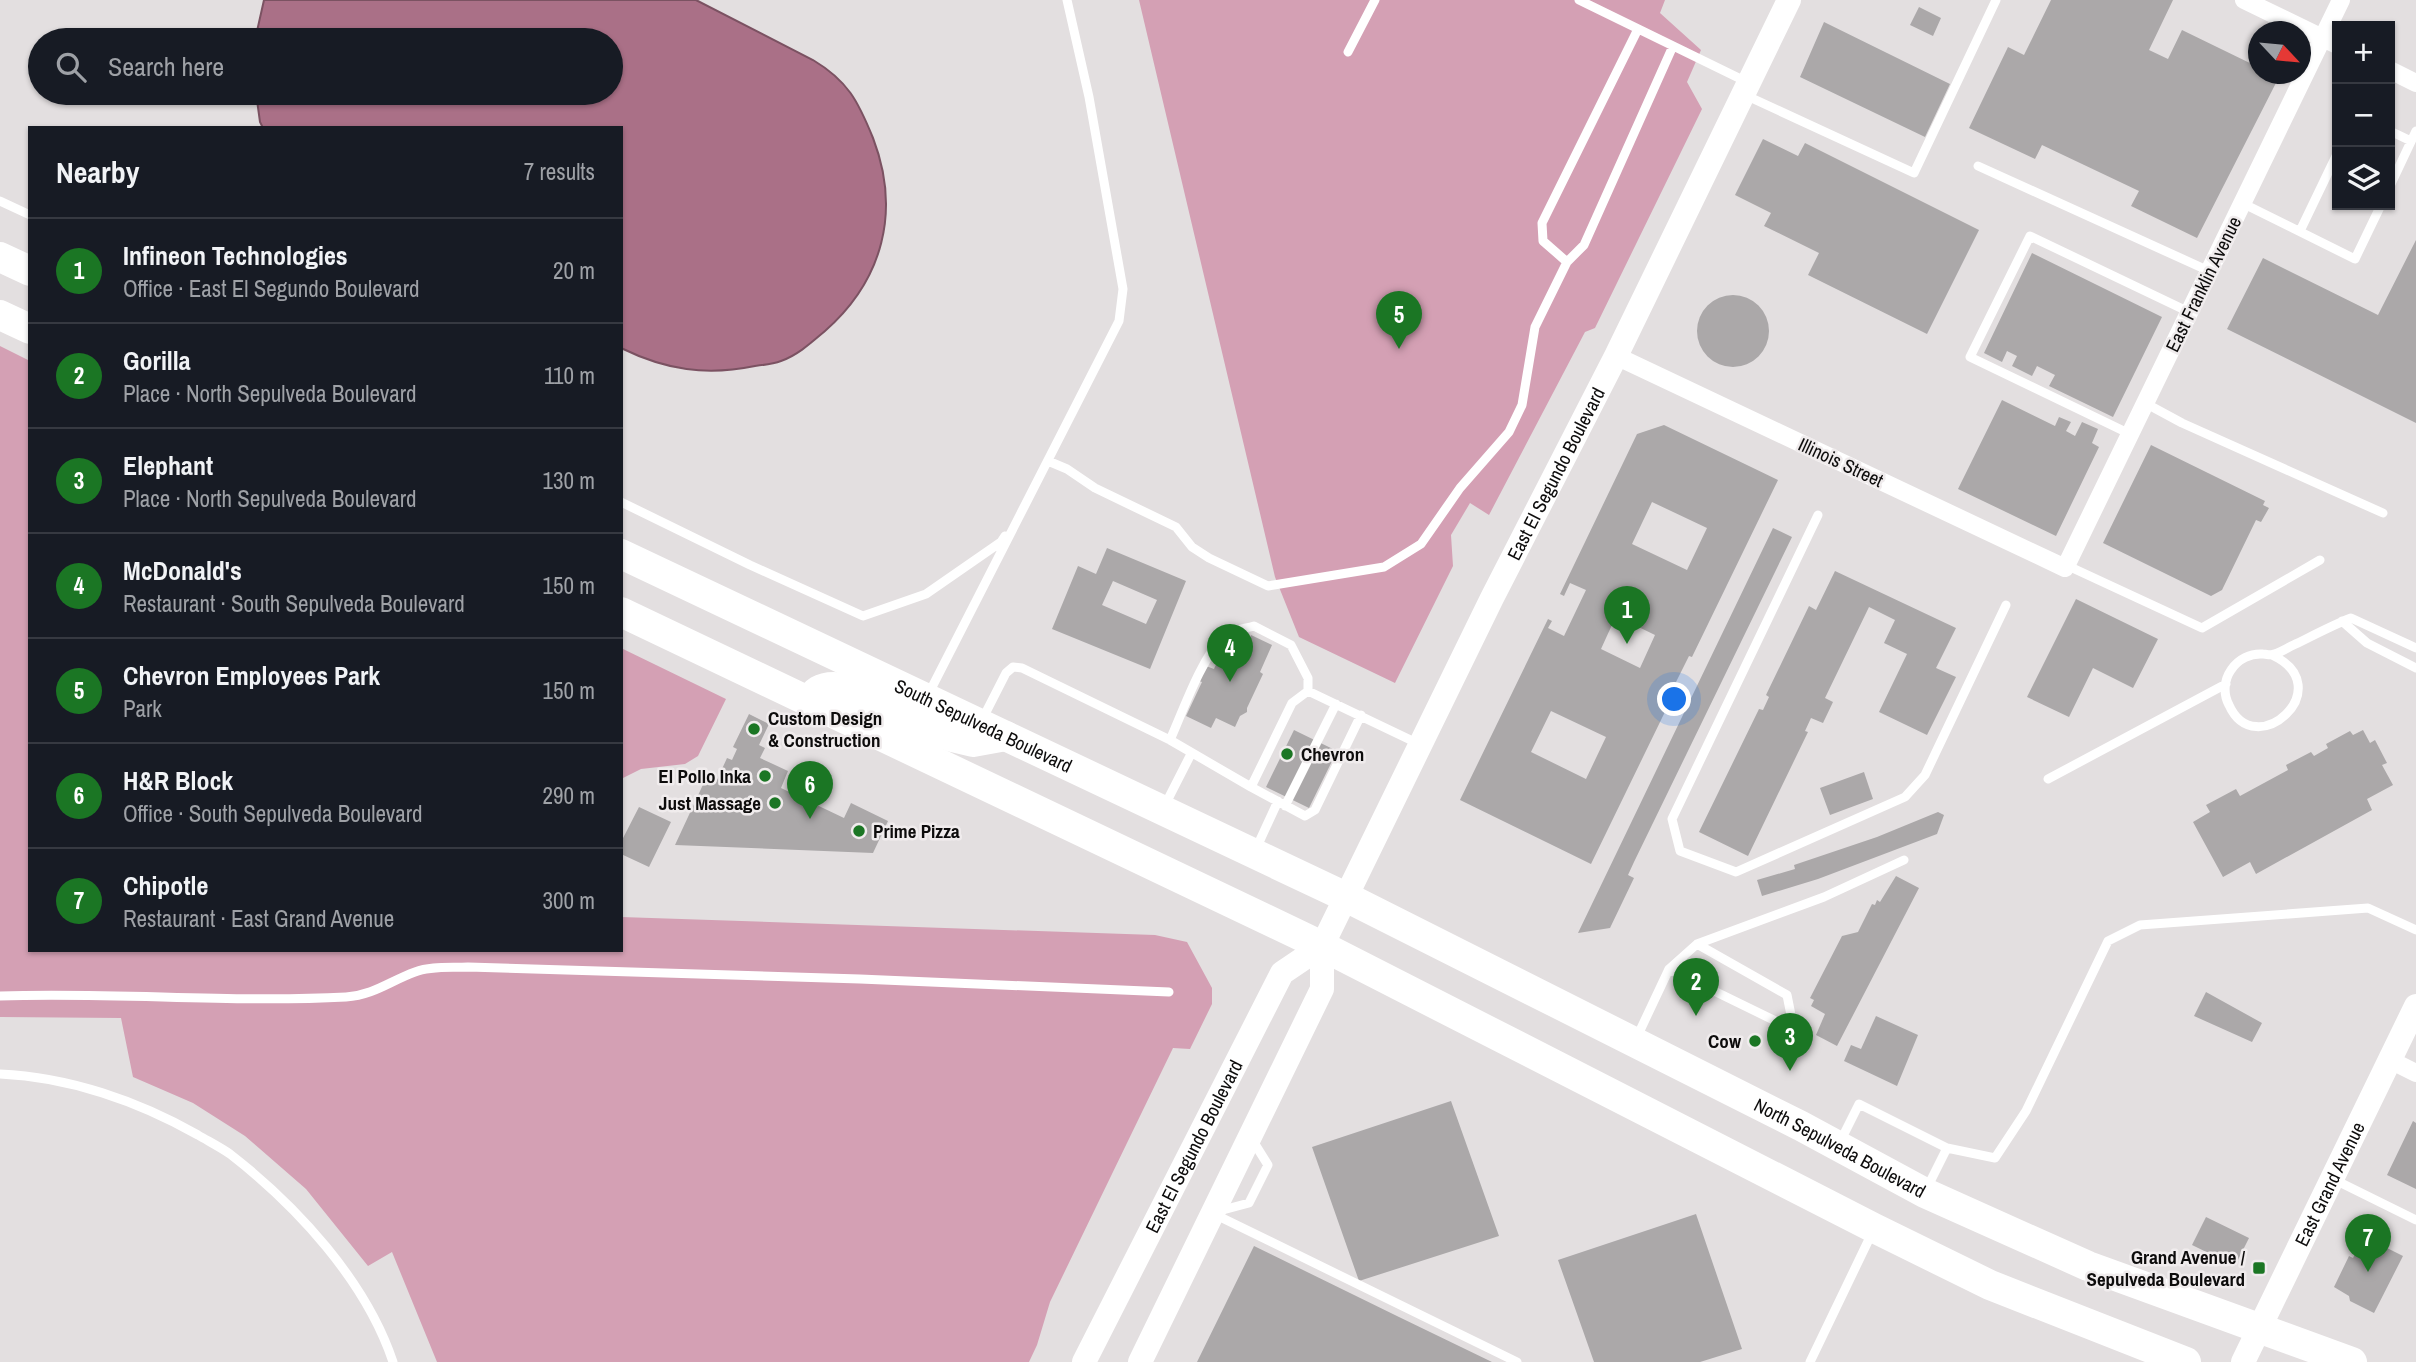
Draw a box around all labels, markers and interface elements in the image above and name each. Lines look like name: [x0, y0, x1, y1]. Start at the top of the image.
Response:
north arrow: [2248, 21, 2311, 84]
map controls: [2332, 21, 2395, 210]
button: +: [2332, 21, 2395, 84]
search box: [28, 28, 623, 105]
icon: search: [52, 48, 90, 86]
text: Search here: [108, 49, 224, 84]
button: −: [2332, 84, 2395, 147]
button: layers: [2332, 147, 2395, 210]
text: Nearby: [56, 152, 139, 192]
text: 7 results: [524, 156, 595, 187]
street label: East Franklin Avenue: [2159, 212, 2247, 356]
text: Infineon Technologies: [123, 238, 348, 273]
text: 1: [74, 255, 84, 286]
text: 20 m: [553, 255, 595, 286]
text: Office · East El Segundo Boulevard: [123, 273, 419, 304]
pin: 5: [1376, 291, 1422, 349]
text: Gorilla: [123, 343, 191, 378]
text: 2: [74, 360, 84, 391]
text: 110 m: [544, 360, 595, 391]
text: Place · North Sepulveda Boulevard: [123, 378, 417, 409]
street label: East El Segundo Boulevard: [1501, 383, 1611, 565]
street label: Illinois Street: [1794, 431, 1888, 493]
text: Elephant: [123, 448, 213, 483]
text: 3: [74, 465, 84, 496]
text: 130 m: [543, 465, 595, 496]
text: Place · North Sepulveda Boulevard: [123, 483, 417, 514]
text: McDonald's: [123, 553, 242, 588]
text: 4: [74, 570, 84, 601]
text: 150 m: [543, 570, 595, 601]
pin: 1: [1604, 586, 1650, 644]
text: Restaurant · South Sepulveda Boulevard: [123, 588, 465, 619]
pin: 4: [1207, 624, 1253, 682]
text: Chevron Employees Park: [123, 658, 380, 693]
street label: South Sepulveda Boulevard: [891, 672, 1076, 779]
text: 5: [74, 675, 84, 706]
text: 150 m: [543, 675, 595, 706]
your location: [1657, 682, 1691, 716]
text: Park: [123, 693, 162, 724]
place label: Custom Design & Construction: [768, 705, 882, 753]
marker: Custom Design & Construction: [746, 721, 762, 737]
place label: Chevron: [1301, 741, 1364, 767]
marker: Chevron: [1279, 746, 1295, 762]
pin: 6: [787, 761, 833, 819]
text: H&R Block: [123, 763, 233, 798]
place label: El Pollo Inka: [658, 763, 751, 789]
marker: El Pollo Inka: [757, 768, 773, 784]
text: 6: [74, 780, 84, 811]
text: 290 m: [543, 780, 595, 811]
place label: Just Massage: [659, 790, 761, 816]
marker: Just Massage: [767, 795, 783, 811]
text: Office · South Sepulveda Boulevard: [123, 798, 423, 829]
place label: Prime Pizza: [873, 818, 960, 844]
marker: Prime Pizza: [851, 823, 867, 839]
text: Chipotle: [123, 868, 208, 903]
text: 7: [74, 885, 84, 916]
text: 300 m: [543, 885, 595, 916]
text: Restaurant · East Grand Avenue: [123, 903, 394, 934]
pin: 2: [1673, 958, 1719, 1016]
pin: 3: [1767, 1013, 1813, 1071]
place label: Cow: [1708, 1028, 1742, 1054]
marker: Cow: [1747, 1033, 1763, 1049]
street label: East El Segundo Boulevard: [1139, 1055, 1249, 1237]
street label: North Sepulveda Boulevard: [1750, 1092, 1930, 1204]
street label: East Grand Avenue: [2288, 1118, 2371, 1250]
pin: 7: [2345, 1214, 2391, 1272]
place label: Grand Avenue / Sepulveda Boulevard: [2087, 1244, 2246, 1292]
marker: Grand Avenue / Sepulveda Boulevard: [2251, 1260, 2267, 1276]

